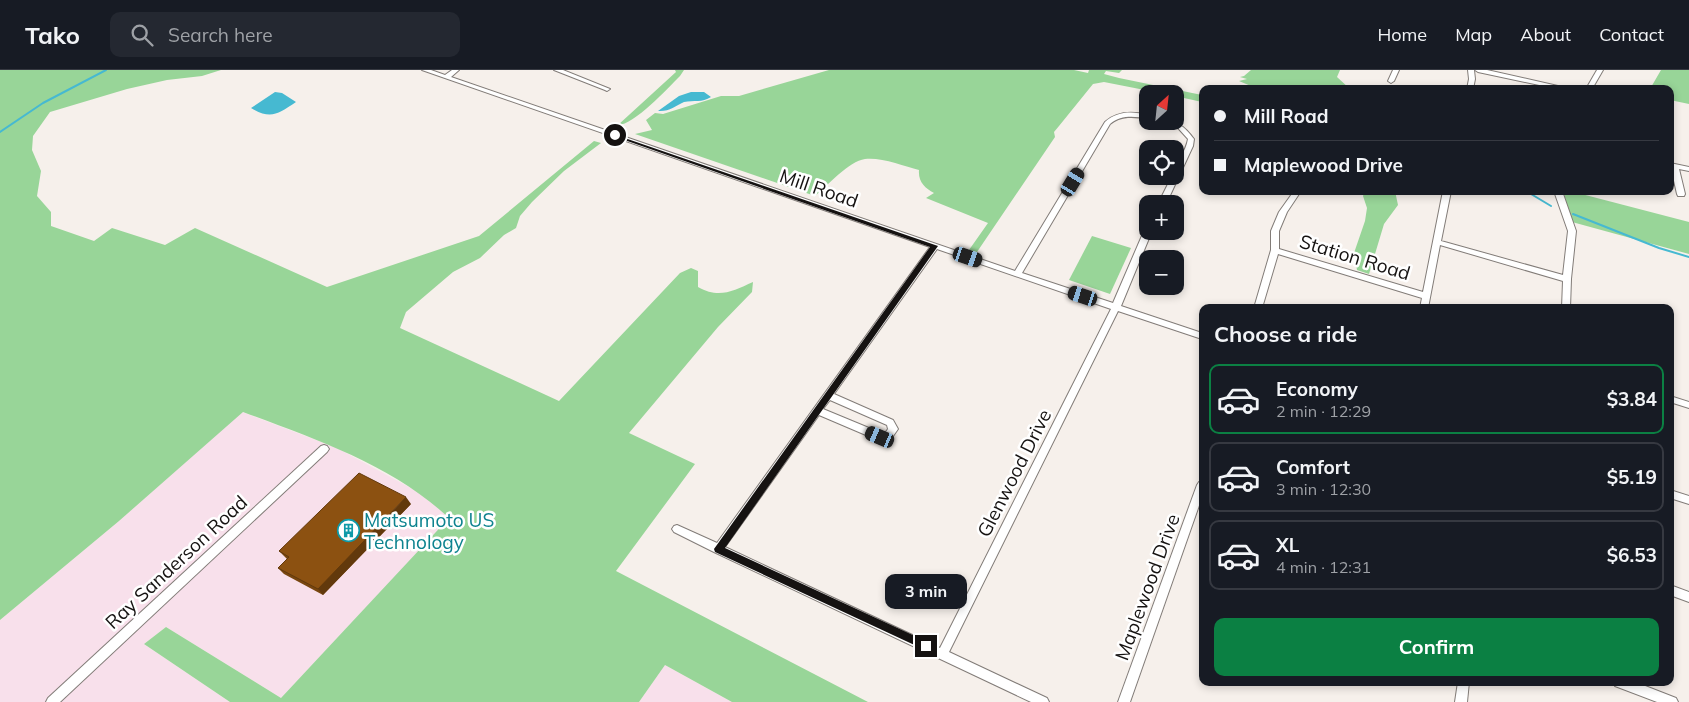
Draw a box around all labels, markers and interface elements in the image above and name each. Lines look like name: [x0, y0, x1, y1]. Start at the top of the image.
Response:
search box: [110, 12, 460, 57]
text: Tako: [25, 20, 80, 50]
icon: search: [128, 21, 156, 49]
text: Search here: [168, 23, 273, 47]
text: Home: [1377, 23, 1427, 46]
text: Map: [1455, 23, 1492, 46]
text: About: [1520, 23, 1571, 46]
text: Contact: [1599, 23, 1664, 46]
north arrow: [1139, 85, 1184, 130]
map controls: [1139, 85, 1184, 295]
text: Mill Road: [1244, 104, 1329, 128]
route start: [604, 124, 626, 146]
button: locate: [1139, 140, 1184, 185]
text: Maplewood Drive: [1244, 153, 1403, 177]
street label: Mill Road: [777, 163, 861, 213]
car: [1058, 165, 1087, 199]
button: +: [1139, 195, 1184, 240]
street label: Station Road: [1297, 229, 1413, 285]
car: [951, 245, 984, 269]
button: −: [1139, 250, 1184, 295]
car: [1066, 284, 1099, 308]
text: Choose a ride: [1214, 320, 1357, 348]
icon: car: [1216, 377, 1261, 422]
text: Economy: [1276, 377, 1358, 401]
text: $3.84: [1607, 387, 1657, 411]
text: 2 min · 12:29: [1276, 401, 1371, 421]
street label: Glenwood Drive: [972, 405, 1056, 541]
car: [863, 424, 896, 450]
icon: car: [1216, 455, 1261, 500]
text: Comfort: [1276, 455, 1350, 479]
text: $5.19: [1607, 465, 1657, 489]
text: 3 min · 12:30: [1276, 479, 1371, 499]
street label: Ray Sanderson Road: [100, 490, 252, 634]
place label: Matsumoto US Technology: [364, 508, 494, 554]
street label: Maplewood Drive: [1109, 510, 1185, 664]
building icon: Matsumoto US Technology: [336, 519, 360, 543]
icon: car: [1216, 533, 1261, 578]
text: XL: [1276, 533, 1299, 557]
text: $6.53: [1607, 543, 1657, 567]
text: 4 min · 12:31: [1276, 557, 1371, 577]
callout: 3 min: [885, 574, 967, 608]
text: 3 min: [905, 581, 947, 601]
button: Confirm: [1214, 618, 1659, 676]
route end: [915, 635, 937, 657]

